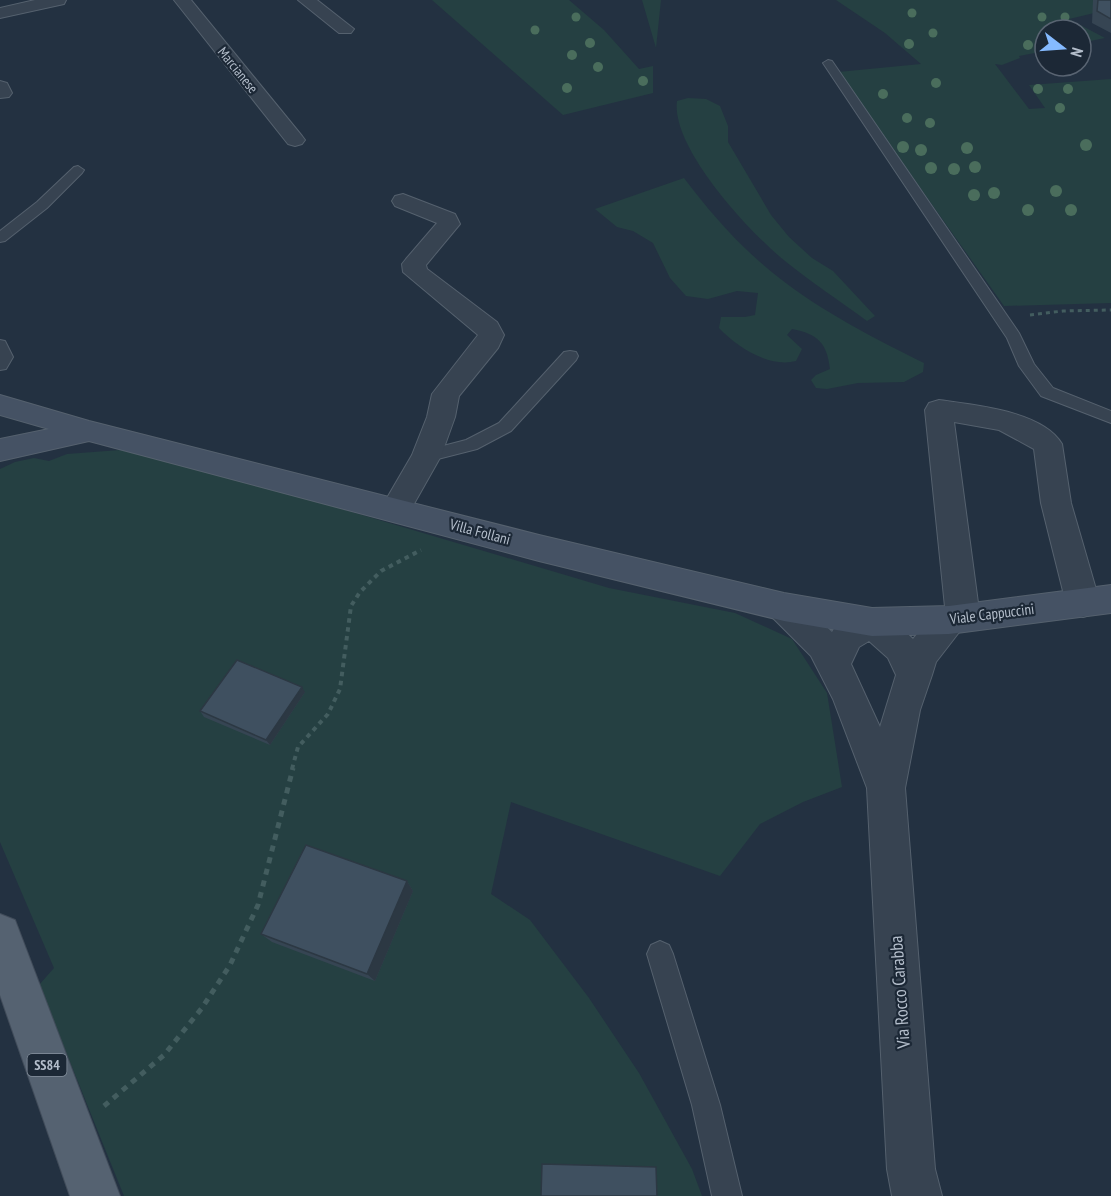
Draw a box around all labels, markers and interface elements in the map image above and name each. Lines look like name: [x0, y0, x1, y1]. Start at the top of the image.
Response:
north arrow: [1033, 18, 1093, 78]
street label: Marcianese: [214, 43, 262, 97]
text: N: [1067, 45, 1088, 59]
street label: Villa Follani: [447, 514, 512, 549]
street label: Viale Cappuccini: [948, 599, 1035, 628]
street label: Via Rocco Carabba: [884, 935, 915, 1050]
road number: SS84: [28, 1054, 66, 1076]

